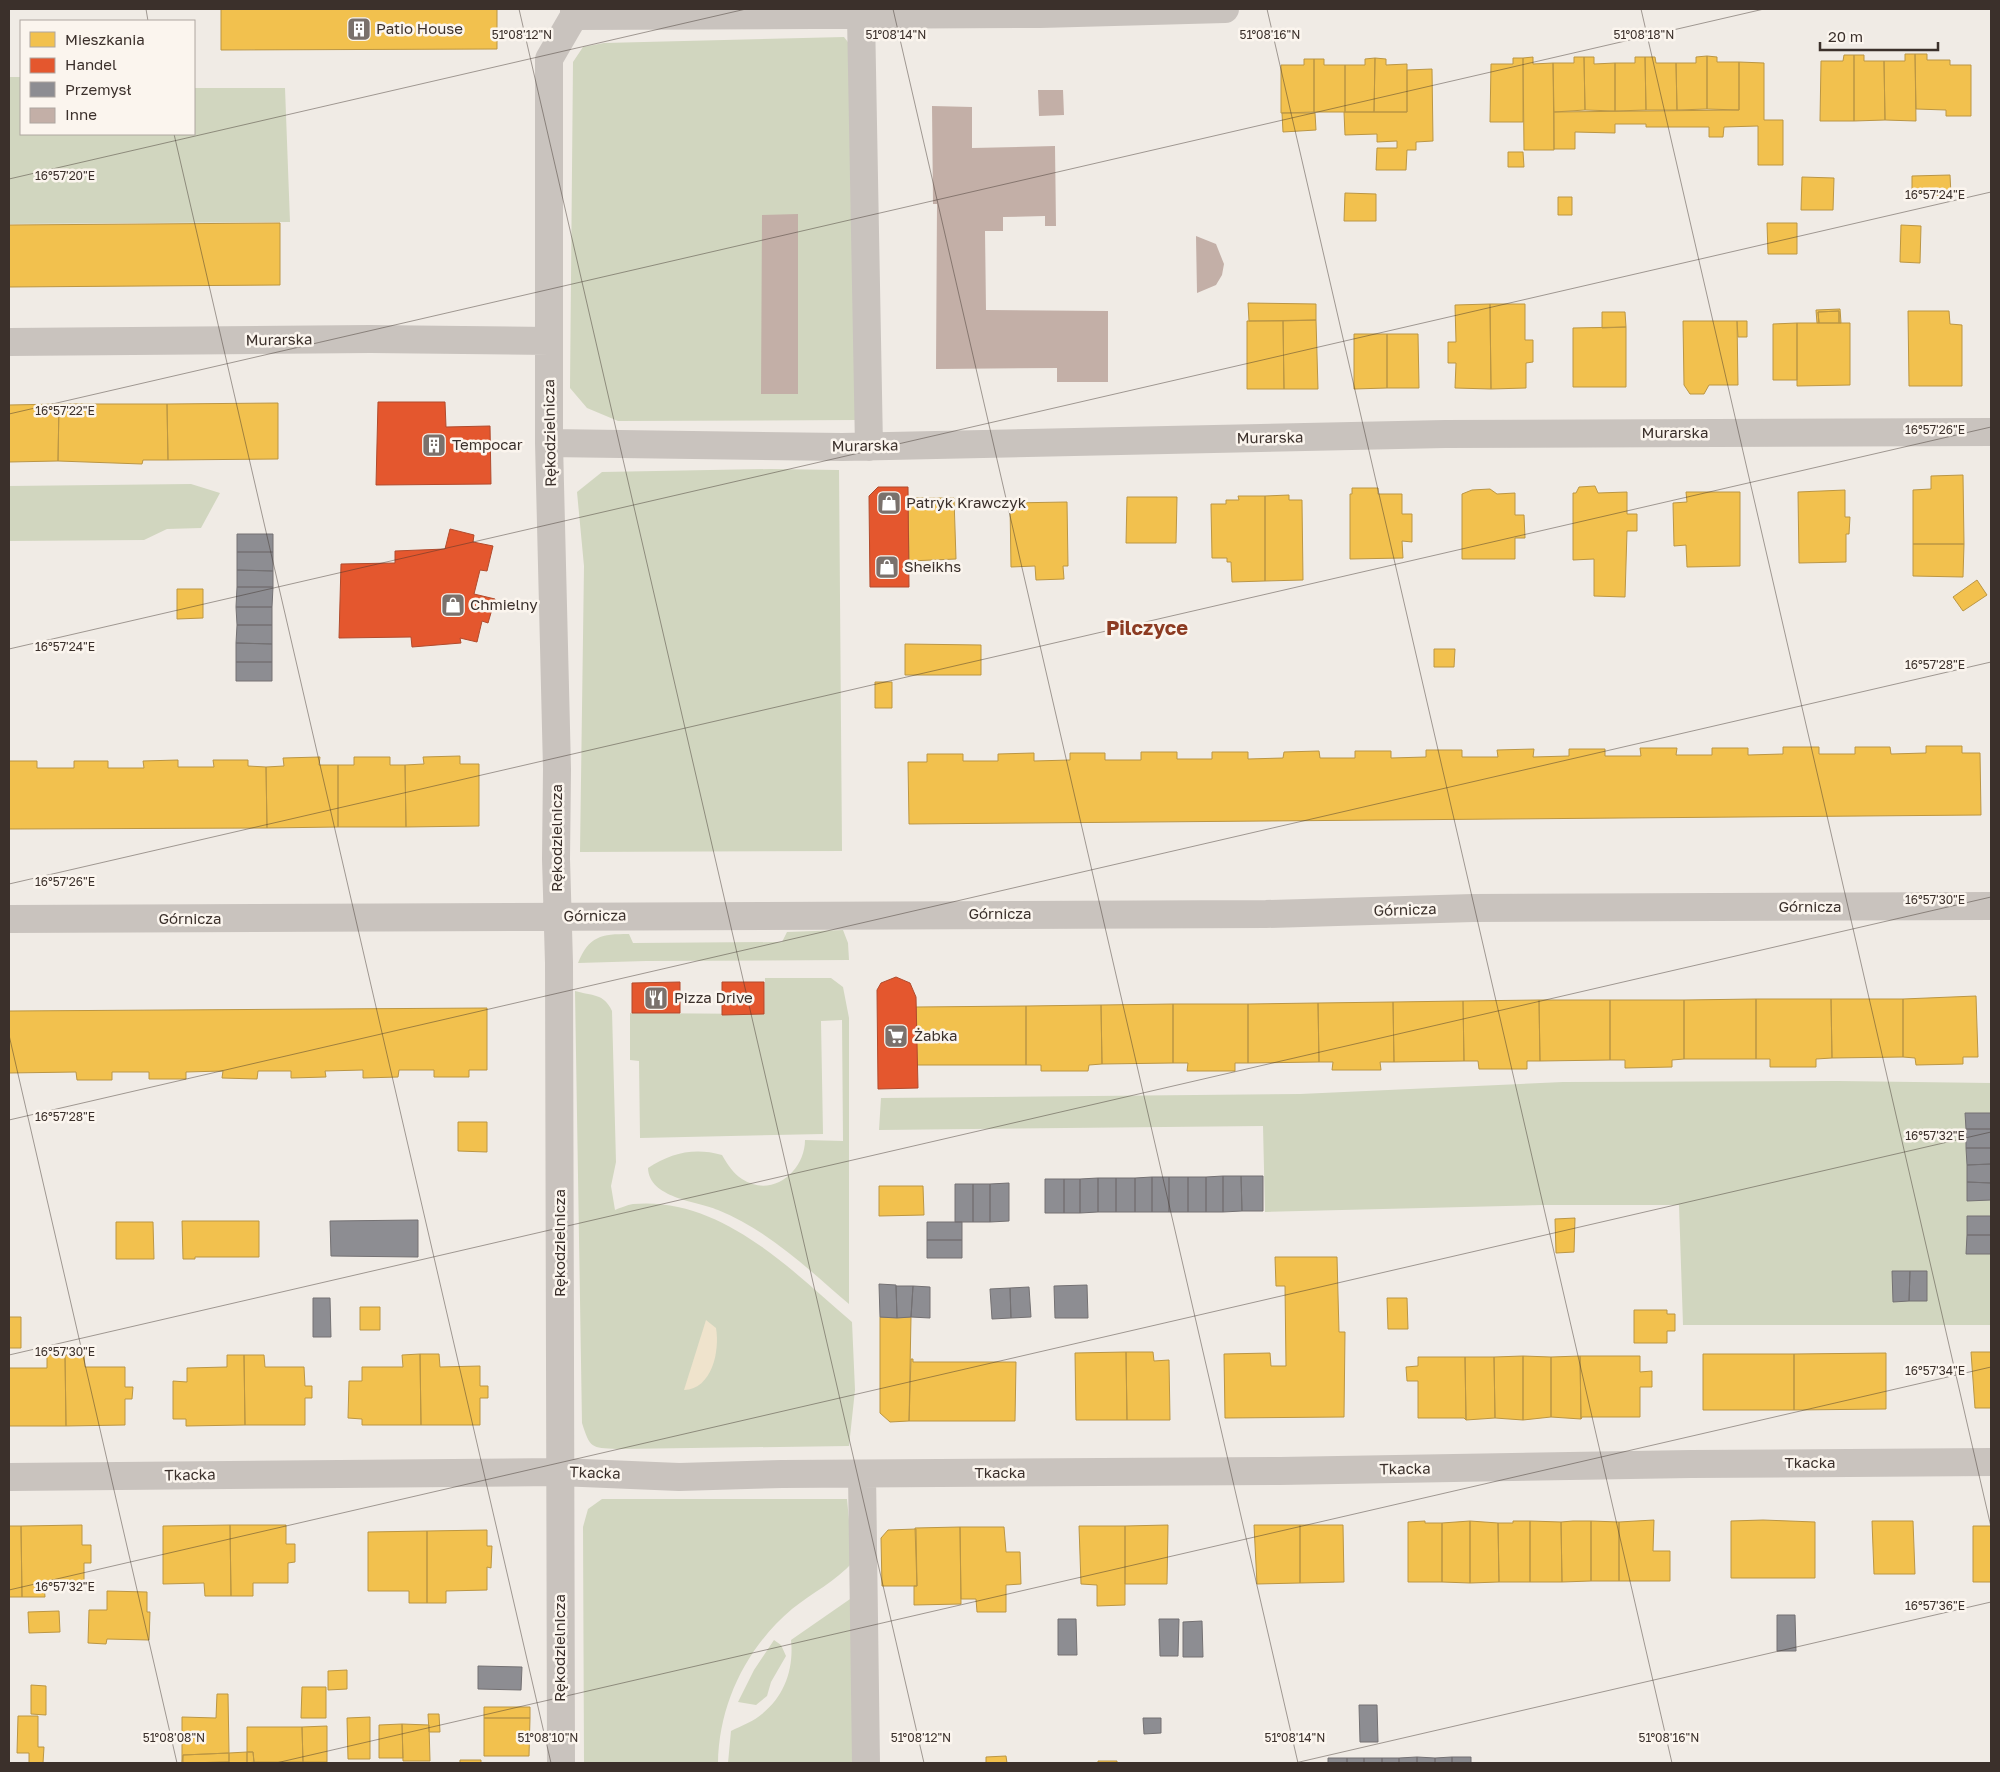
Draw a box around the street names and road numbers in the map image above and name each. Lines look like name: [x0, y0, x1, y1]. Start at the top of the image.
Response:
street label: Murarska: [245, 329, 313, 349]
street label: Rękodzielnicza: [539, 379, 559, 487]
street label: Murarska: [1642, 423, 1708, 441]
street label: Murarska: [1236, 427, 1304, 447]
street label: Murarska: [831, 435, 899, 455]
street label: Rękodzielnicza: [547, 784, 565, 892]
street label: Górnicza: [1779, 897, 1841, 915]
street label: Górnicza: [1373, 899, 1437, 919]
street label: Górnicza: [969, 904, 1031, 922]
street label: Górnicza: [563, 905, 627, 925]
street label: Górnicza: [159, 909, 221, 927]
street label: Rękodzielnicza: [550, 1189, 568, 1297]
street label: Tkacka: [1784, 1453, 1836, 1471]
street label: Tkacka: [1379, 1459, 1431, 1477]
street label: Tkacka: [569, 1462, 621, 1482]
street label: Tkacka: [974, 1463, 1026, 1481]
street label: Tkacka: [164, 1465, 216, 1483]
street label: Rękodzielnicza: [550, 1594, 568, 1702]

